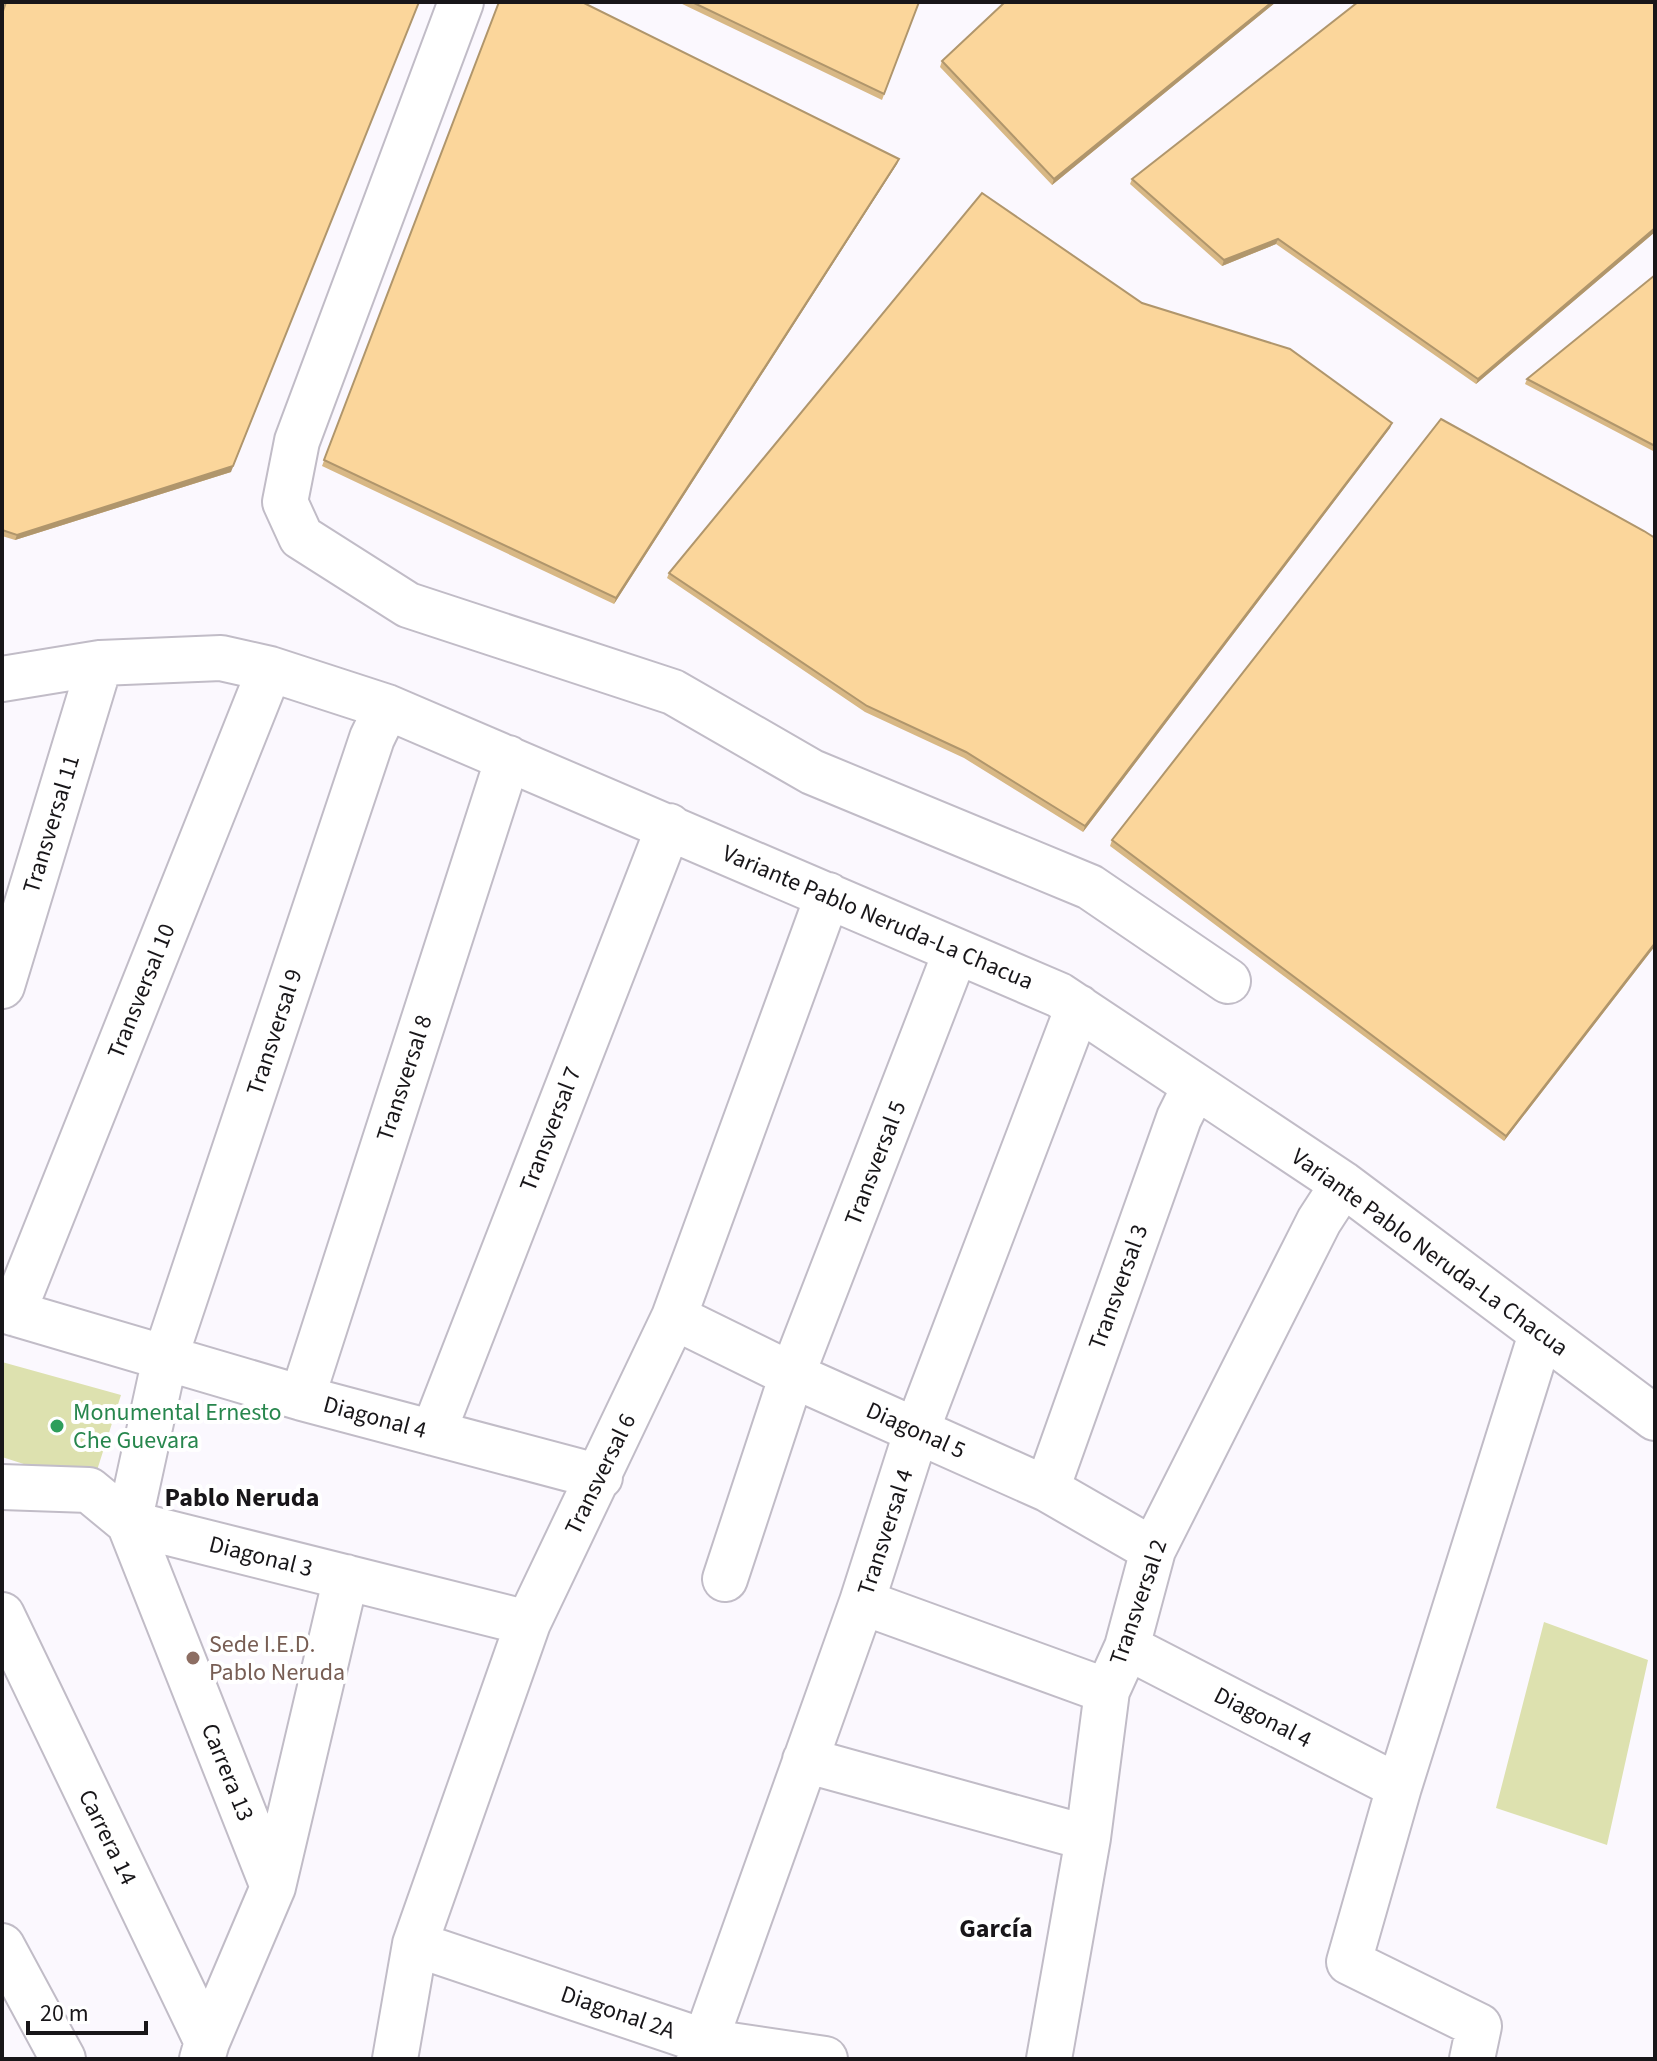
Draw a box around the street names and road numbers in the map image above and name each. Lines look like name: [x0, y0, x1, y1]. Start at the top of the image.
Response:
street label: Transversal 11: [14, 751, 89, 898]
street label: Variante Pablo Neruda-La Chacua: [717, 836, 1039, 999]
street label: Transversal 10: [98, 918, 184, 1064]
street label: Transversal 9: [238, 964, 311, 1100]
street label: Transversal 8: [368, 1010, 441, 1146]
street label: Transversal 7: [511, 1062, 590, 1197]
street label: Transversal 5: [836, 1096, 915, 1231]
street label: Variante Pablo Neruda-La Chacua: [1284, 1140, 1575, 1365]
street label: Transversal 3: [1080, 1220, 1157, 1355]
street label: Diagonal 4: [319, 1387, 430, 1448]
street label: Diagonal 5: [860, 1393, 971, 1468]
street label: Transversal 6: [556, 1408, 645, 1541]
street label: Transversal 4: [849, 1464, 922, 1600]
street label: Diagonal 3: [205, 1527, 316, 1586]
street label: Transversal 2: [1101, 1535, 1176, 1670]
street label: Diagonal 4: [1208, 1678, 1318, 1757]
street label: Carrera 13: [192, 1718, 263, 1826]
street label: Carrera 14: [69, 1783, 146, 1891]
street label: Diagonal 2A: [556, 1977, 680, 2048]

